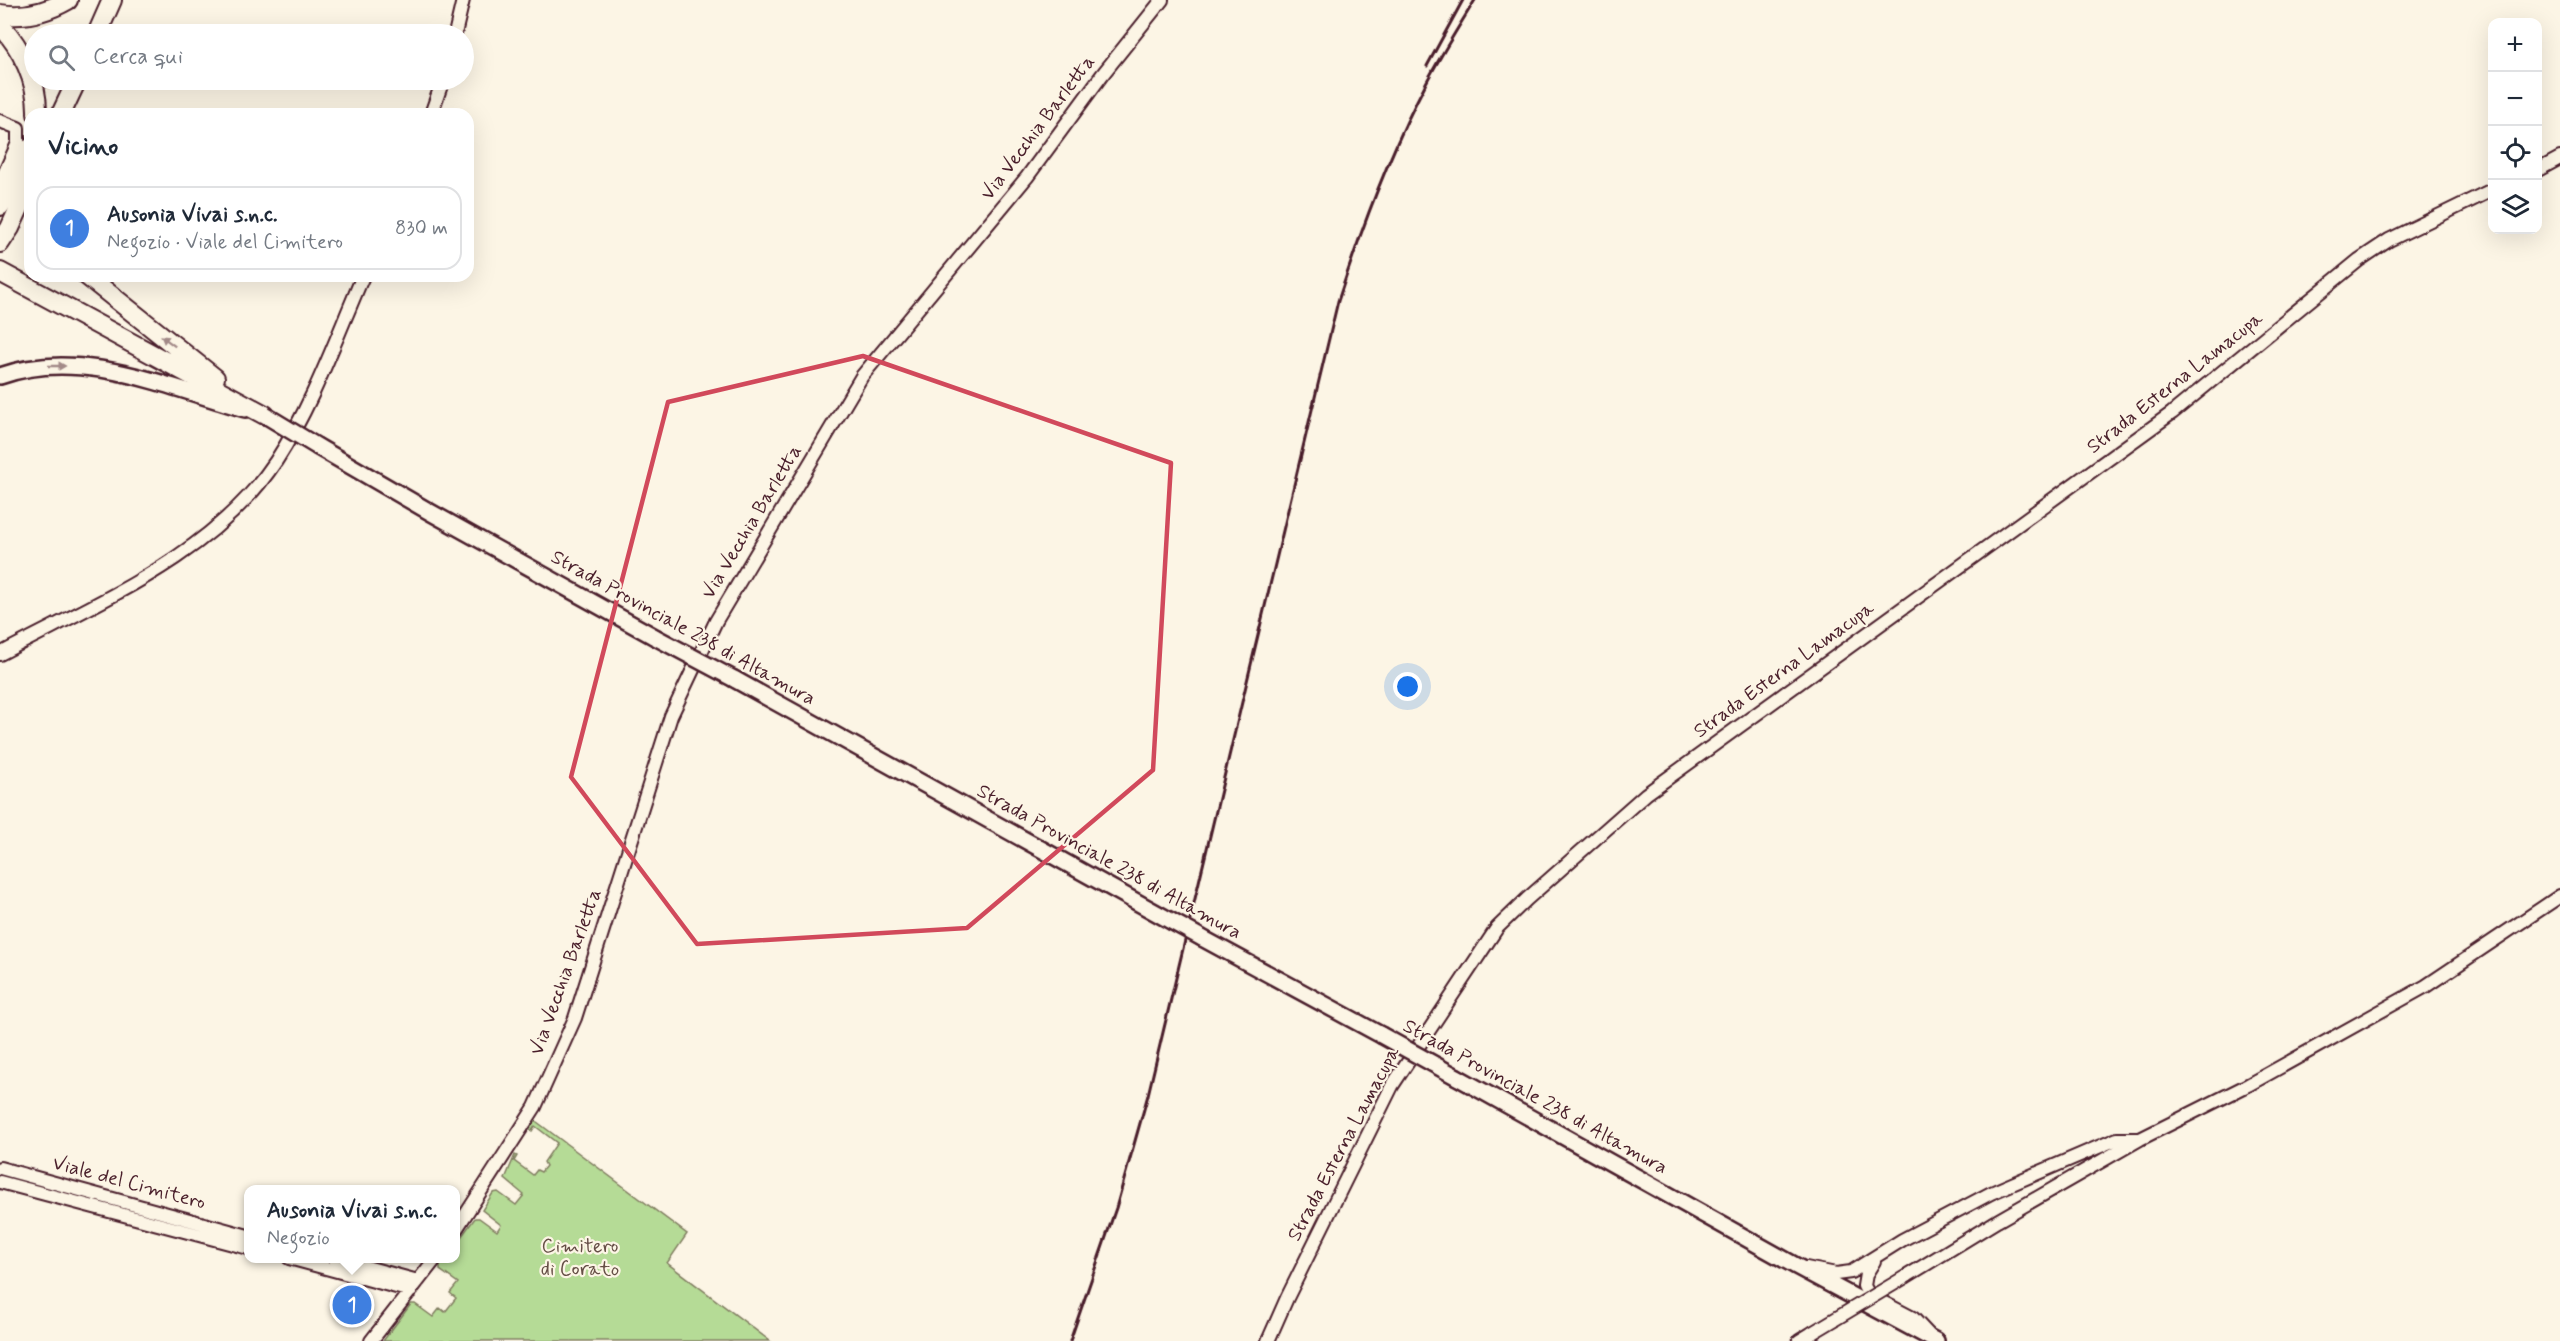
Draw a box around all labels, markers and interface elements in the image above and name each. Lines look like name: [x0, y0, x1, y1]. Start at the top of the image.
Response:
map controls: [2488, 18, 2542, 234]
button: +: [2488, 18, 2542, 72]
search box: [24, 24, 474, 90]
icon: search: [45, 41, 78, 74]
text: Cerca qui: [93, 43, 183, 71]
street label: Via Vecchia Barletta: [975, 50, 1101, 206]
button: −: [2488, 72, 2542, 126]
button: locate: [2488, 126, 2542, 180]
text: Vicino: [48, 130, 118, 164]
button: layers: [2488, 180, 2542, 234]
text: Ausonia Vivai s.n.c.: [107, 201, 278, 229]
text: 1: [65, 215, 74, 242]
text: 830 m: [395, 215, 448, 242]
text: Negozio · Viale del Cimitero: [107, 229, 343, 256]
street label: Strada Esterna Lamacupa: [2081, 305, 2270, 460]
one-way arrow: [160, 335, 176, 348]
one-way arrow: [48, 361, 67, 371]
street label: Via Vecchia Barletta: [695, 440, 809, 604]
street label: Strada Provinciale 238 di Altamura: [546, 544, 820, 712]
street label: Strada Esterna Lamacupa: [1688, 595, 1880, 745]
your location: [1393, 672, 1422, 701]
street label: Strada Provinciale 238 di Altamura: [972, 778, 1246, 946]
street label: Via Vecchia Barletta: [523, 885, 609, 1059]
street label: Strada Provinciale 238 di Altamura: [1398, 1013, 1672, 1181]
street label: Strada Esterna Lamacupa: [1281, 1041, 1407, 1246]
street label: Viale del Cimitero: [49, 1150, 209, 1216]
popup: [244, 1185, 460, 1263]
text: Ausonia Vivai s.n.c.: [267, 1197, 437, 1225]
text: Negozio: [267, 1225, 330, 1252]
park label: Cimitero di Corato: [541, 1233, 619, 1283]
pin: 1: [332, 1282, 372, 1328]

